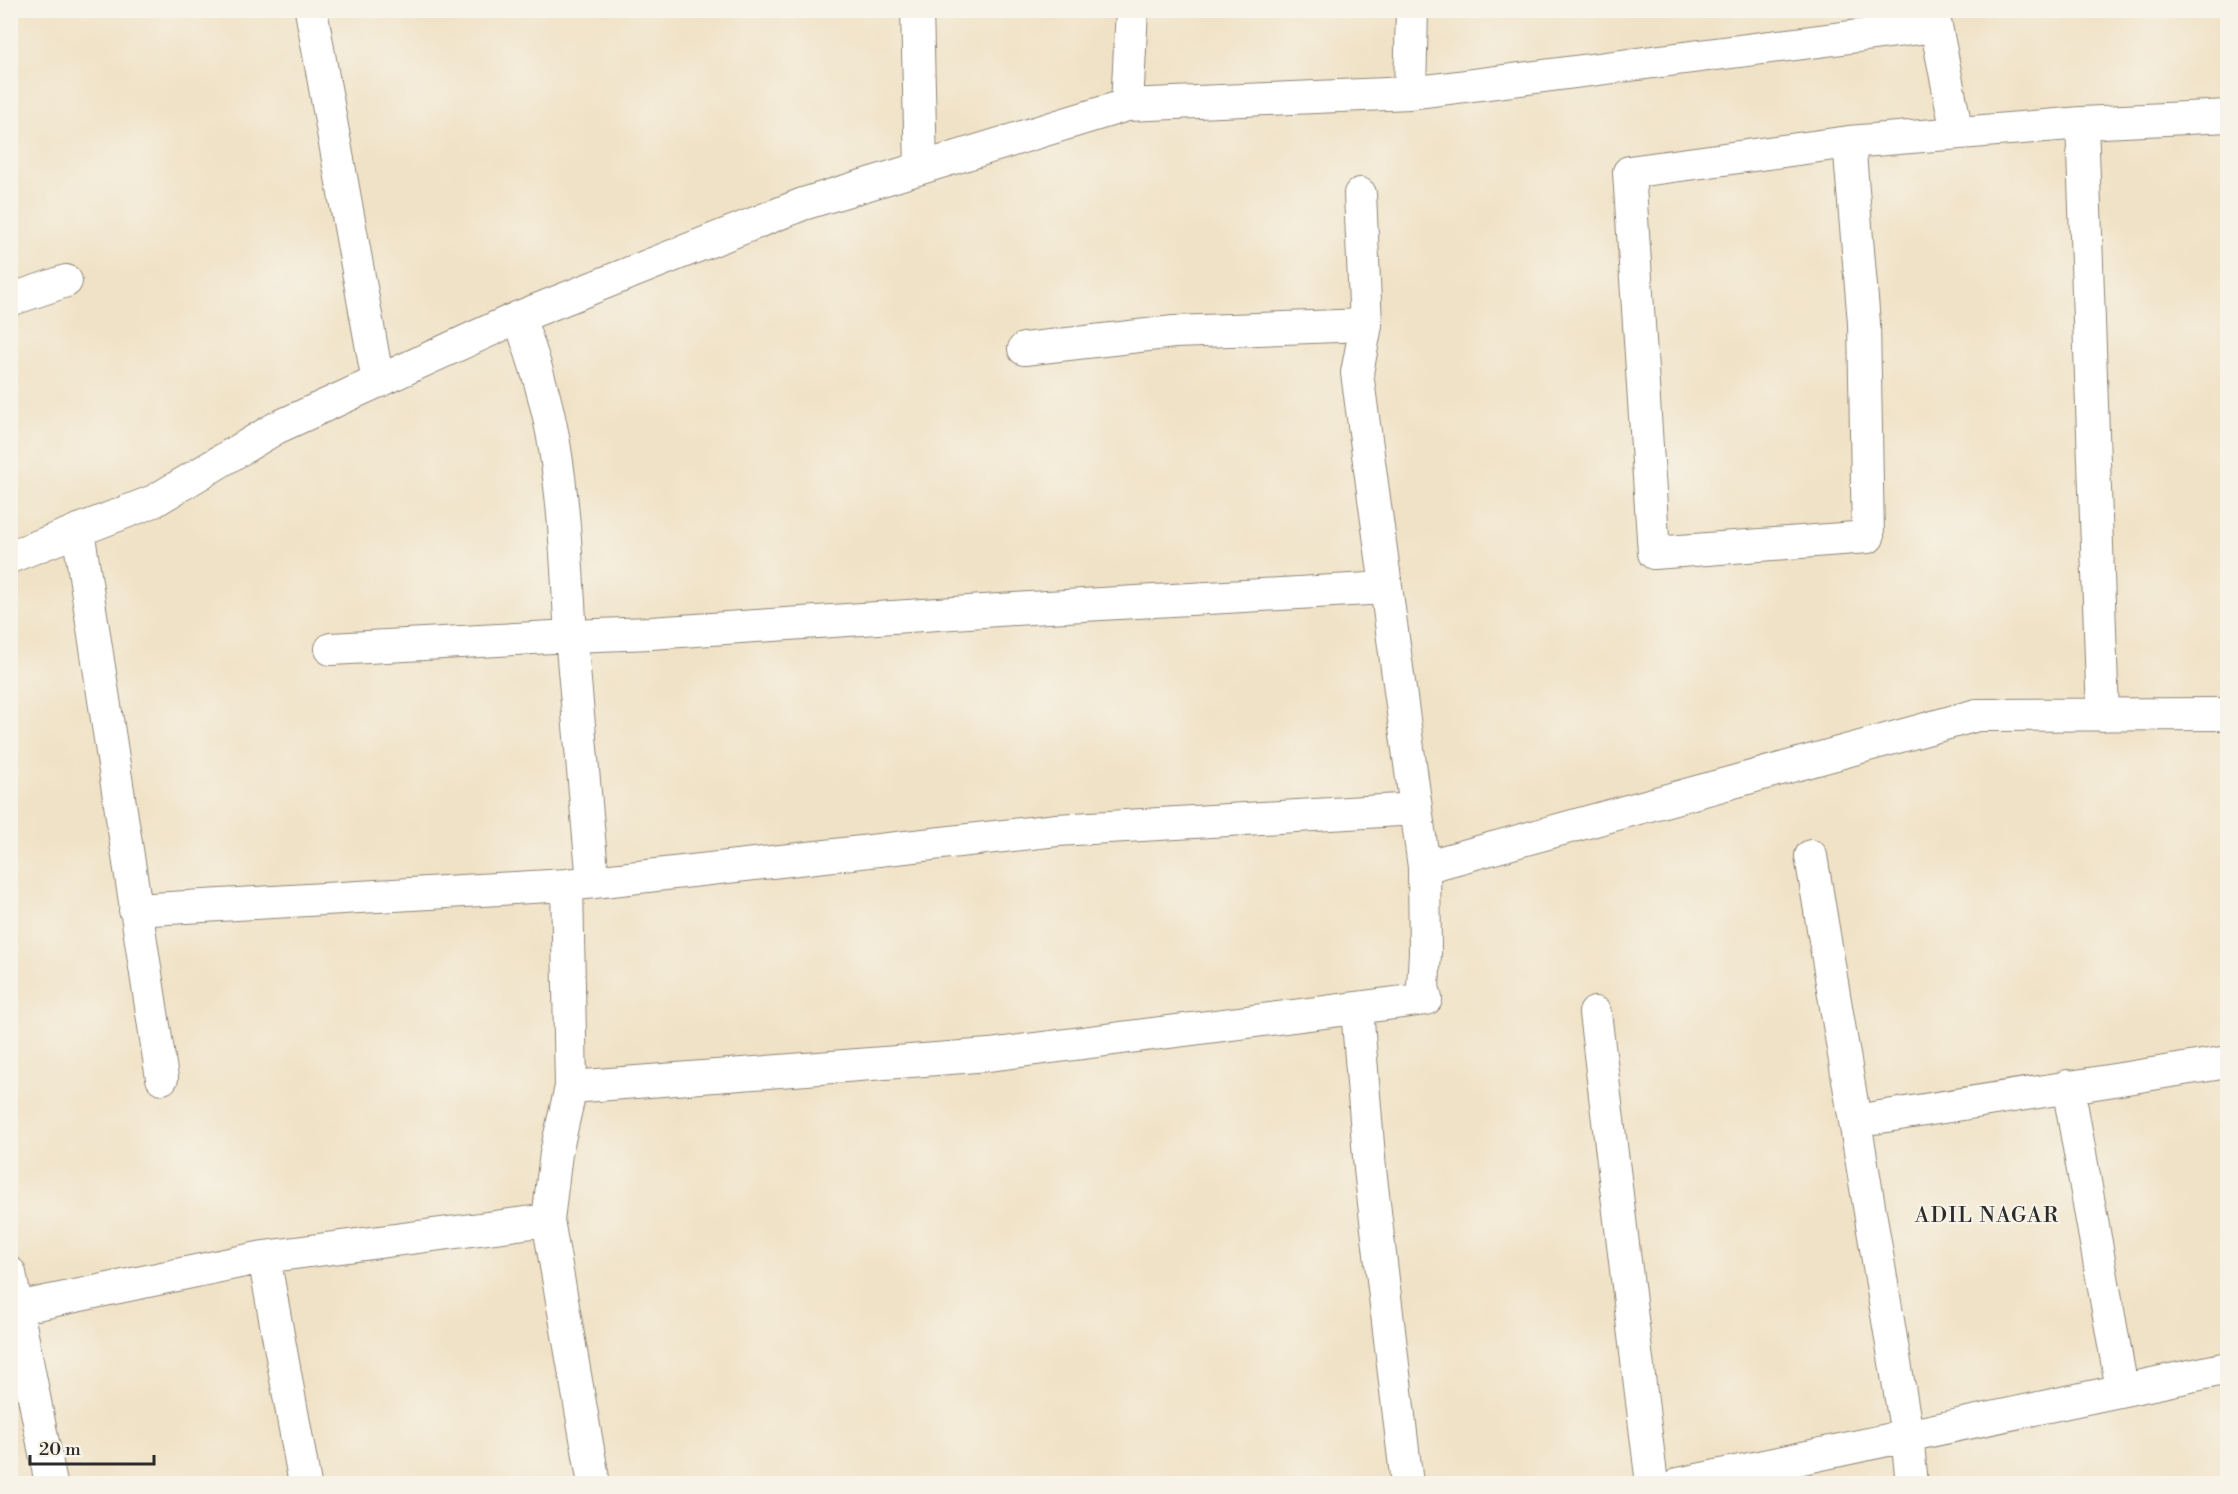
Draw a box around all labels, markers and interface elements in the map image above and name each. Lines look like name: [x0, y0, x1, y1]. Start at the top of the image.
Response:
district label: ADIL NAGAR: [1914, 1203, 2059, 1229]
scale bar: [30, 1428, 154, 1466]
text: 20 m: [39, 1438, 81, 1461]

